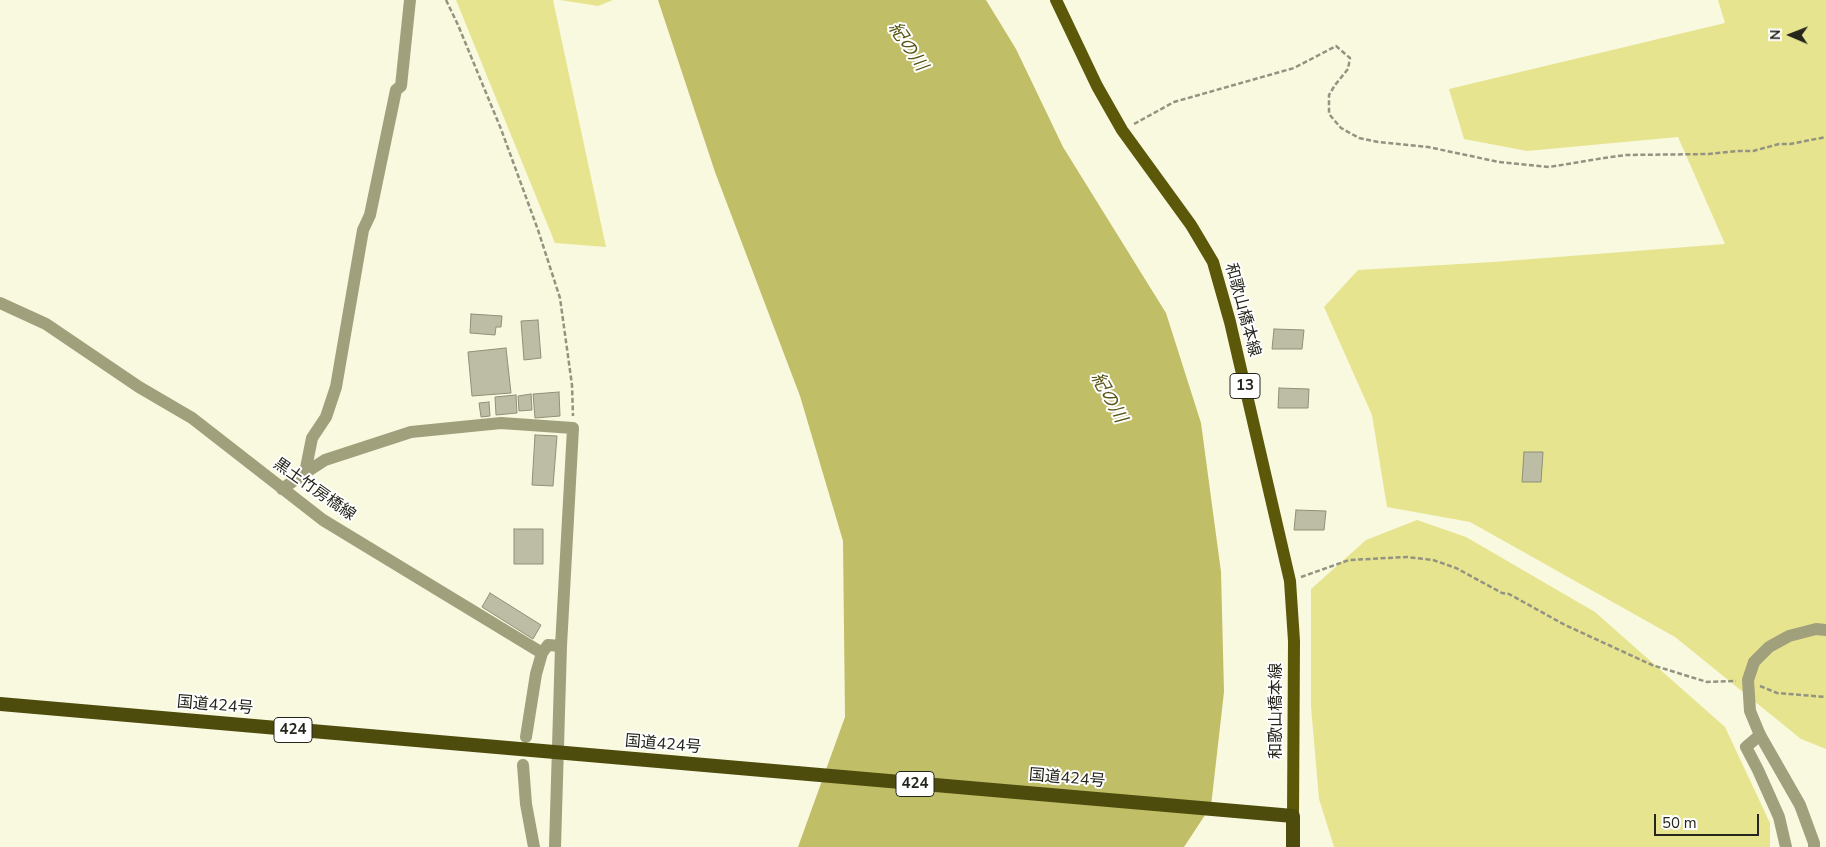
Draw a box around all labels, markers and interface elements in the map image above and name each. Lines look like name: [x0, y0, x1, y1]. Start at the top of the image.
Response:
north arrow: [1766, 10, 1816, 60]
water label: 紀の川: [883, 19, 931, 75]
text: N: [1766, 29, 1785, 40]
street label: 和歌山橋本線: [1220, 261, 1264, 359]
water label: 紀の川: [1085, 369, 1131, 427]
road number: 13: [1230, 374, 1260, 398]
street label: 黒土竹房橋線: [269, 455, 359, 525]
street label: 和歌山橋本線: [1267, 663, 1287, 759]
street label: 国道424号: [176, 693, 254, 719]
road number: 424: [274, 718, 312, 742]
street label: 国道424号: [624, 732, 702, 758]
street label: 国道424号: [1028, 766, 1106, 792]
road number: 424: [896, 772, 934, 796]
scale bar: [1656, 804, 1761, 836]
text: 50 m: [1662, 813, 1697, 833]

